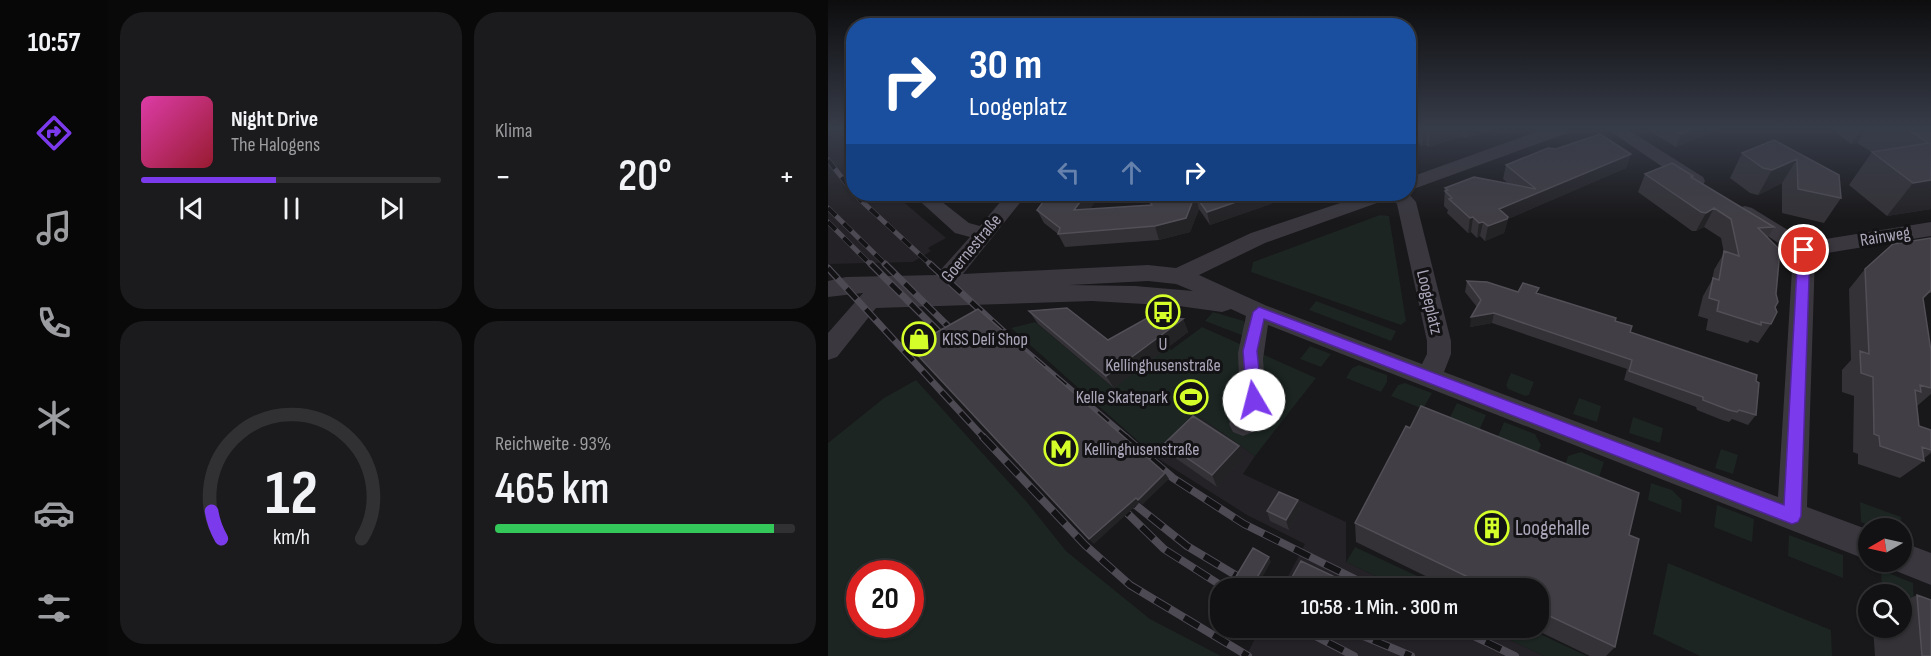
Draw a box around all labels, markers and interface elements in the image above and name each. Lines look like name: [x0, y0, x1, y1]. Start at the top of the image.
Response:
text: 10:57: [28, 27, 80, 59]
text: 30 m: [969, 40, 1042, 91]
icon: right: [870, 42, 948, 120]
text: Loogeplatz: [969, 91, 1067, 123]
text: Night Drive: [231, 106, 318, 133]
icon: directions: [33, 112, 75, 154]
text: Klima: [495, 119, 533, 143]
text: The Halogens: [231, 133, 320, 157]
text: 20°: [618, 149, 672, 204]
icon: left: [1052, 156, 1085, 189]
icon: ahead: [1115, 156, 1148, 189]
icon: right: [1178, 156, 1211, 189]
text: −: [495, 157, 511, 197]
text: +: [779, 157, 795, 197]
icon: previous: [175, 192, 208, 225]
icon: pause: [275, 192, 308, 225]
icon: next: [375, 192, 408, 225]
icon: music: [33, 207, 75, 249]
street label: Goernestraße: [937, 210, 1006, 287]
street label: Rainweg: [1858, 222, 1912, 251]
pin: [1778, 224, 1829, 275]
icon: arrive: [1787, 233, 1820, 266]
street label: Loogeplatz: [1412, 268, 1447, 337]
bus stop icon: U Kellinghusenstraße: [1145, 294, 1181, 330]
icon: phone: [33, 302, 75, 344]
shop icon: KISS Deli Shop: [901, 321, 937, 357]
place label: KISS Deli Shop: [942, 329, 1028, 350]
place label: U Kellinghusenstraße: [1105, 334, 1221, 376]
position arrow: [1222, 368, 1286, 432]
sports icon: Kelle Skatepark: [1173, 379, 1209, 415]
place label: Kelle Skatepark: [1076, 387, 1168, 408]
icon: climate: [33, 397, 75, 439]
metro station icon: Kellinghusenstraße: [1043, 431, 1079, 467]
text: Reichweite · 93%: [495, 432, 611, 456]
place label: Kellinghusenstraße: [1084, 439, 1200, 460]
text: 12: [265, 457, 317, 532]
text: 465 km: [495, 462, 609, 517]
icon: car: [33, 492, 75, 534]
building icon: Loogehalle: [1474, 510, 1510, 546]
place label: Loogehalle: [1515, 516, 1590, 541]
north arrow: [1858, 518, 1912, 572]
map controls: [1858, 518, 1912, 638]
text: km/h: [272, 526, 310, 551]
speed limit sign: 20: [846, 560, 924, 638]
button: search: [1858, 584, 1912, 638]
icon: filters: [33, 587, 75, 629]
text: 10:58 · 1 Min. · 300 m: [1301, 594, 1458, 621]

